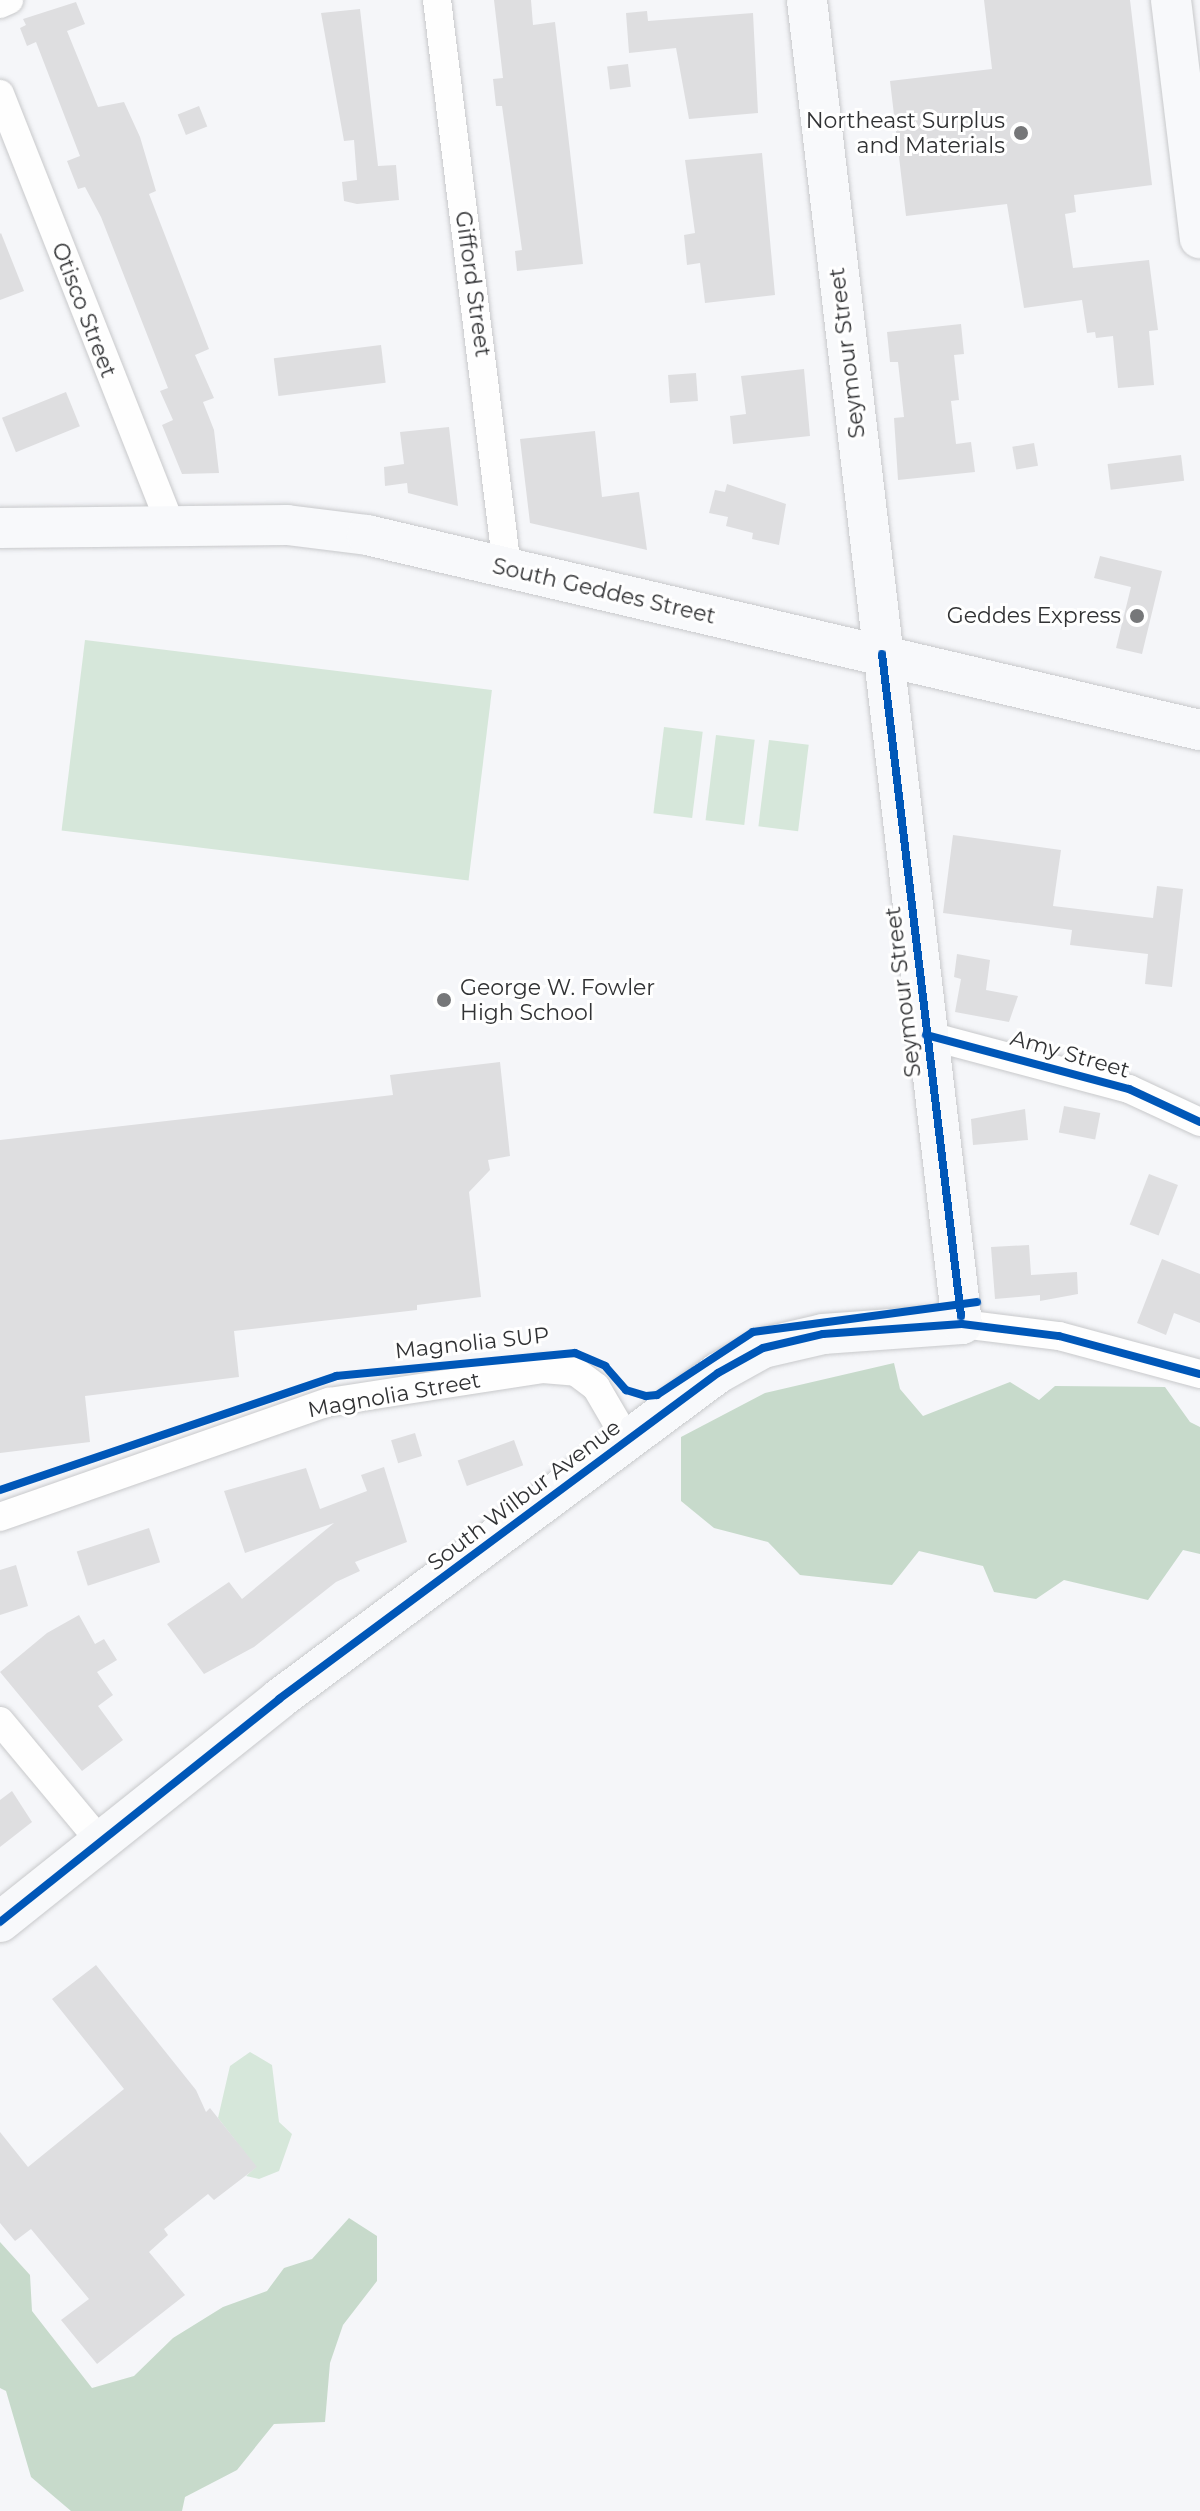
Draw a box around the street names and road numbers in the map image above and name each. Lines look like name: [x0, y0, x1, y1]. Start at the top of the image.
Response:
street label: Gifford Street: [450, 209, 496, 359]
street label: Otisco Street: [46, 239, 122, 381]
street label: Seymour Street: [823, 266, 871, 440]
street label: South Geddes Street: [490, 552, 718, 630]
street label: Seymour Street: [879, 905, 927, 1079]
street label: Amy Street: [1007, 1024, 1133, 1084]
street label: Magnolia SUP: [394, 1322, 550, 1364]
street label: Magnolia Street: [306, 1367, 482, 1423]
street label: South Wilbur Avenue: [422, 1414, 626, 1576]

